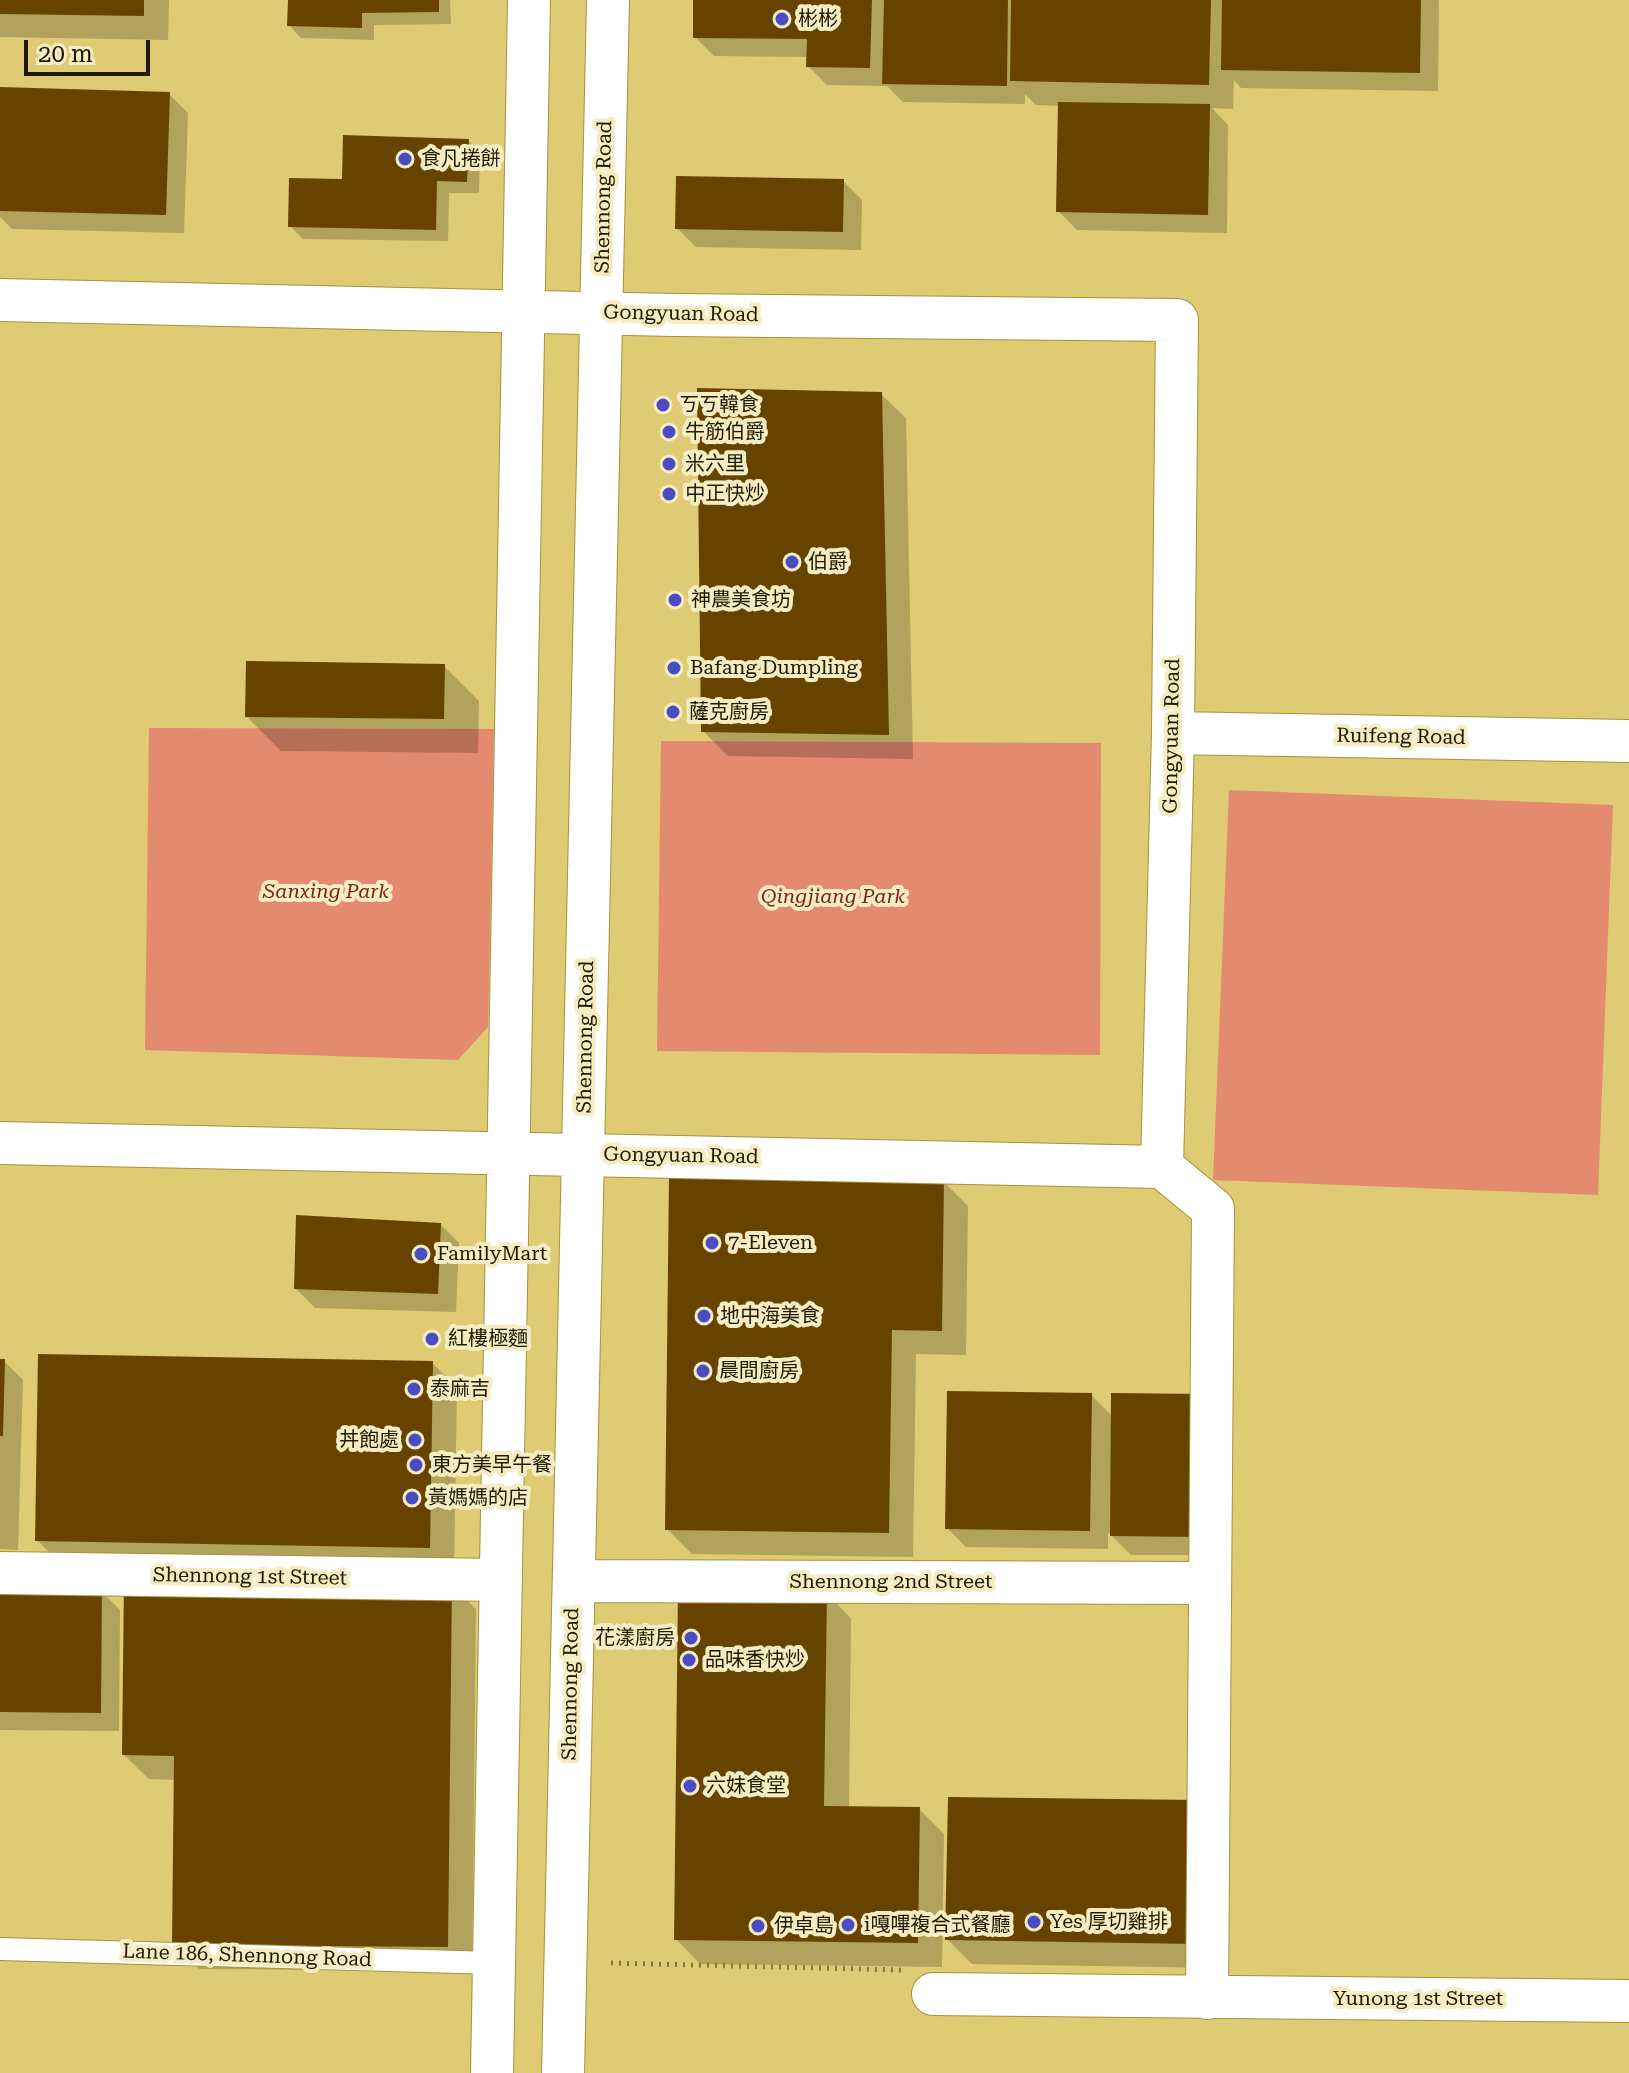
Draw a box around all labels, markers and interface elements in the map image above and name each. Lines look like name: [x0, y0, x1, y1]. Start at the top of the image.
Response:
place label: 彬彬: [798, 7, 838, 31]
marker: 彬彬: [773, 10, 791, 28]
scale bar: [28, 24, 154, 74]
text: 20 m: [38, 40, 93, 68]
street label: Shennong Road: [591, 120, 617, 274]
place label: 食凡捲餅: [421, 147, 501, 171]
marker: 食凡捲餅: [396, 150, 414, 168]
street label: Gongyuan Road: [603, 301, 759, 327]
place label: ㄎㄎ韓食: [679, 393, 759, 417]
marker: ㄎㄎ韓食: [654, 396, 672, 414]
place label: 牛筋伯爵: [685, 420, 765, 444]
marker: 牛筋伯爵: [660, 423, 678, 441]
place label: 米六里: [685, 452, 745, 476]
marker: 米六里: [660, 455, 678, 473]
place label: 中正快炒: [685, 482, 765, 506]
marker: 中正快炒: [660, 485, 678, 503]
place label: 伯爵: [808, 550, 848, 574]
marker: 伯爵: [783, 553, 801, 571]
place label: 神農美食坊: [691, 588, 791, 612]
marker: 神農美食坊: [666, 591, 684, 609]
place label: Bafang Dumpling: [690, 656, 858, 680]
street label: Gongyuan Road: [1159, 658, 1185, 814]
marker: Bafang Dumpling: [665, 659, 683, 677]
place label: 薩克廚房: [689, 700, 769, 724]
marker: 薩克廚房: [664, 703, 682, 721]
street label: Ruifeng Road: [1336, 724, 1466, 750]
park label: Sanxing Park: [263, 880, 389, 904]
park label: Qingjiang Park: [761, 885, 905, 909]
street label: Shennong Road: [573, 960, 599, 1114]
street label: Gongyuan Road: [603, 1143, 759, 1169]
place label: 7-Eleven: [728, 1231, 813, 1255]
marker: 7-Eleven: [703, 1234, 721, 1252]
place label: FamilyMart: [437, 1242, 547, 1266]
marker: FamilyMart: [412, 1245, 430, 1263]
place label: 地中海美食: [720, 1304, 820, 1328]
marker: 地中海美食: [695, 1307, 713, 1325]
place label: 紅樓極麵: [448, 1327, 528, 1351]
marker: 紅樓極麵: [423, 1330, 441, 1348]
place label: 晨間廚房: [719, 1359, 799, 1383]
marker: 晨間廚房: [694, 1362, 712, 1380]
place label: 泰麻吉: [430, 1377, 490, 1401]
marker: 泰麻吉: [405, 1380, 423, 1398]
place label: 丼飽處: [339, 1428, 399, 1452]
marker: 丼飽處: [406, 1431, 424, 1449]
place label: 東方美早午餐: [432, 1453, 552, 1477]
marker: 東方美早午餐: [407, 1456, 425, 1474]
place label: 黃媽媽的店: [428, 1486, 528, 1510]
marker: 黃媽媽的店: [403, 1489, 421, 1507]
street label: Shennong 1st Street: [153, 1563, 347, 1591]
street label: Shennong 2nd Street: [789, 1570, 993, 1594]
street label: Shennong Road: [558, 1607, 584, 1761]
place label: 花漾廚房: [595, 1626, 675, 1650]
marker: 花漾廚房: [682, 1629, 700, 1647]
place label: 品味香快炒: [705, 1648, 805, 1672]
marker: 品味香快炒: [680, 1651, 698, 1669]
place label: 六妹食堂: [706, 1774, 786, 1798]
marker: 六妹食堂: [681, 1777, 699, 1795]
place label: Yes 厚切雞排: [1050, 1910, 1168, 1934]
place label: i嘎嗶複合式餐廳: [864, 1913, 1010, 1937]
marker: Yes 厚切雞排: [1025, 1913, 1043, 1931]
place label: 伊卓島: [774, 1914, 834, 1938]
marker: i嘎嗶複合式餐廳: [839, 1916, 857, 1934]
marker: 伊卓島: [749, 1917, 767, 1935]
street label: Lane 186, Shennong Road: [122, 1940, 372, 1972]
street label: Yunong 1st Street: [1333, 1987, 1503, 2011]

